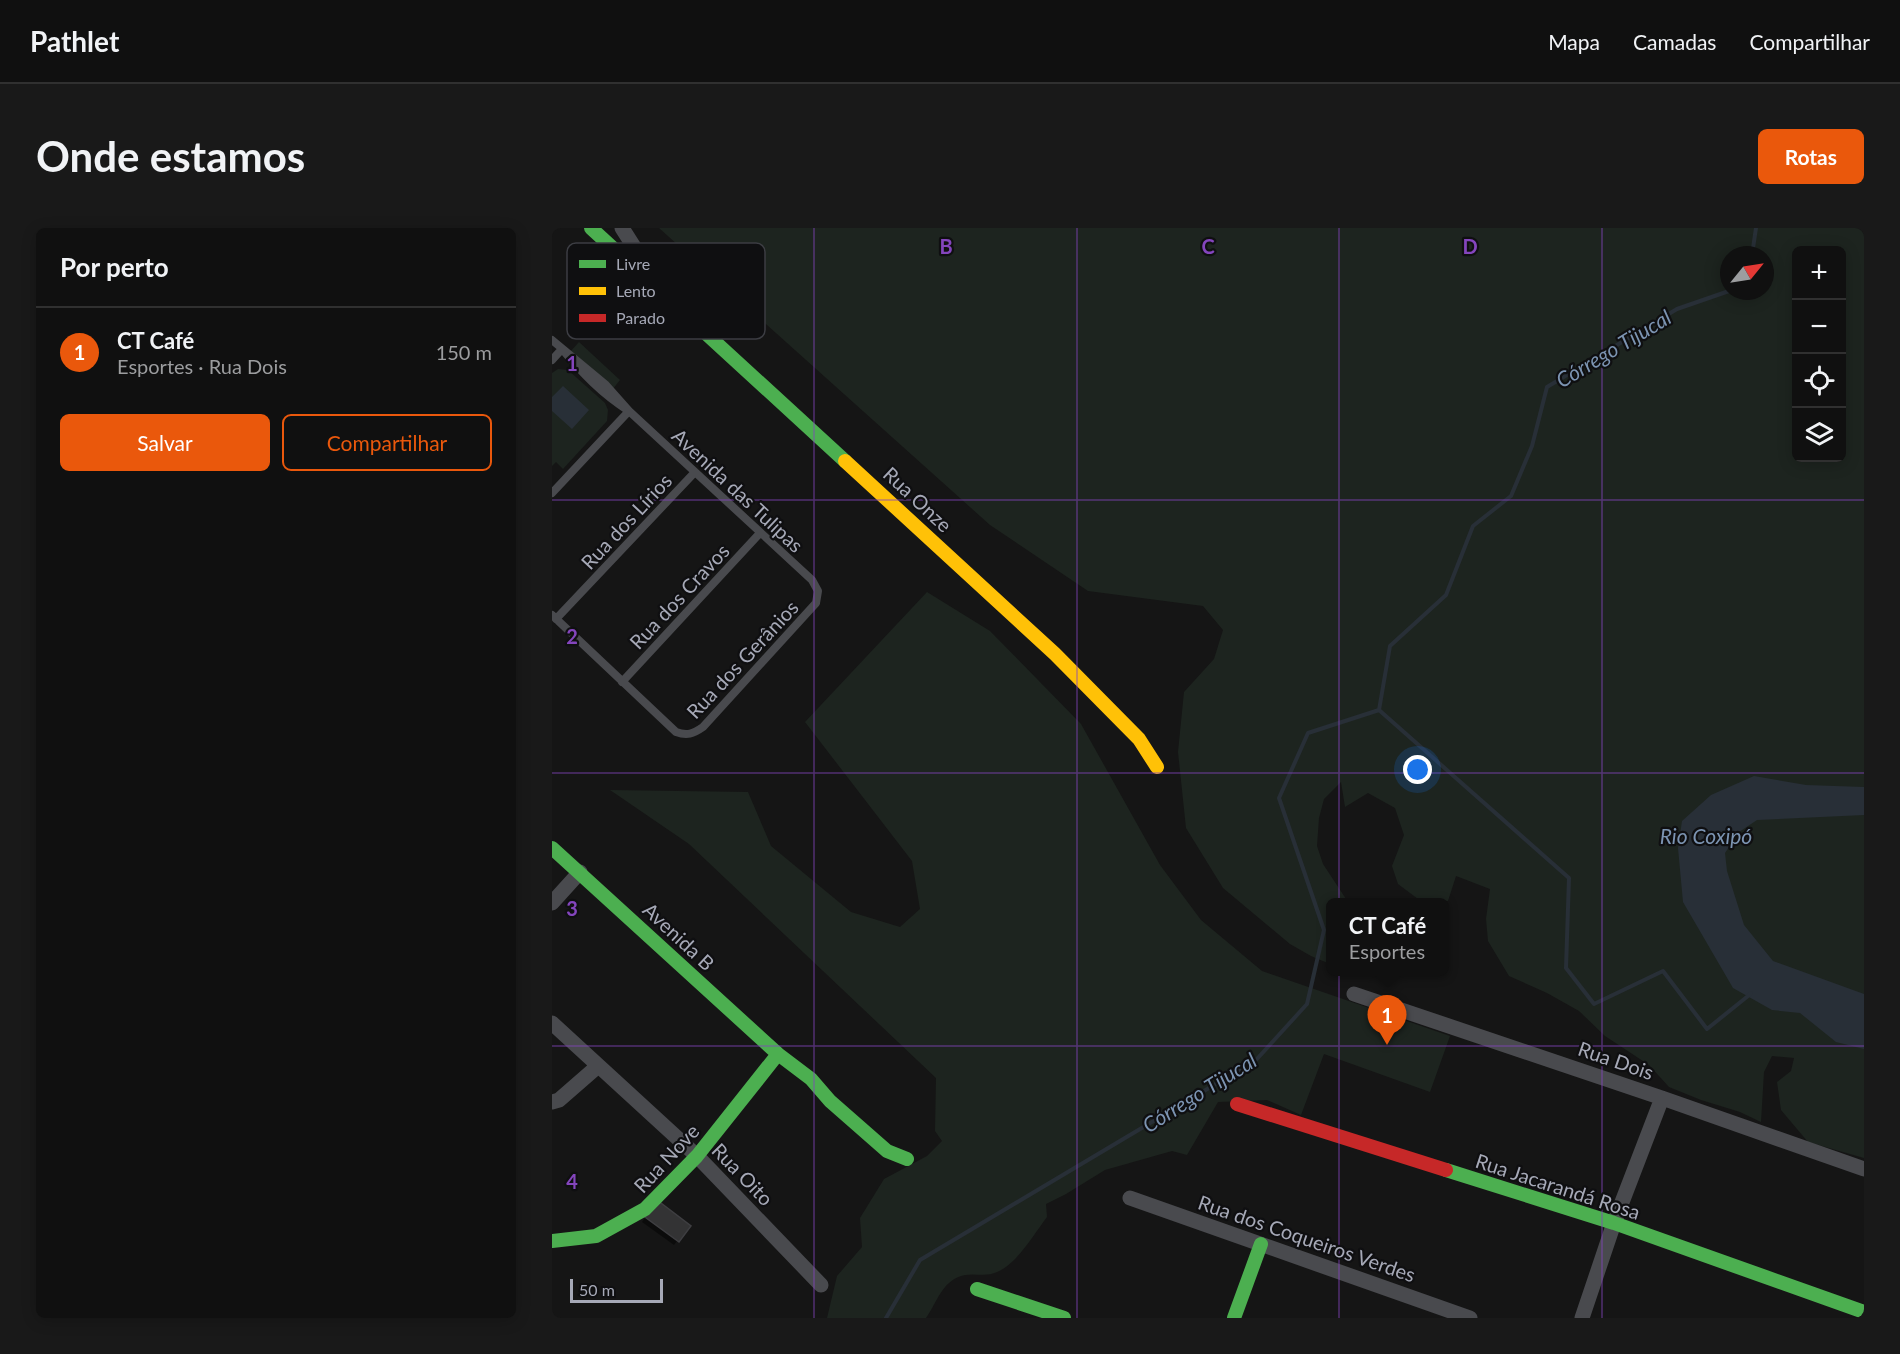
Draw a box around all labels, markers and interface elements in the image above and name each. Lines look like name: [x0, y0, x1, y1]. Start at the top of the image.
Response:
text: Pathlet: [30, 24, 119, 58]
text: Mapa: [1548, 29, 1600, 54]
text: Camadas: [1633, 29, 1716, 54]
text: Compartilhar: [1749, 29, 1870, 54]
button: Rotas: [1758, 129, 1864, 184]
text: Onde estamos: [36, 131, 305, 181]
text: B: [939, 234, 953, 258]
text: C: [1201, 234, 1215, 258]
text: D: [1462, 234, 1478, 258]
legend: [567, 243, 765, 339]
north arrow: [1720, 246, 1774, 300]
map controls: [1792, 246, 1846, 462]
button: +: [1792, 246, 1846, 300]
text: Por perto: [60, 251, 169, 283]
text: Livre: [616, 254, 650, 273]
text: Lento: [616, 281, 656, 300]
button: −: [1792, 300, 1846, 354]
water label: Córrego Tijucal: [1551, 304, 1675, 392]
text: Parado: [616, 308, 665, 327]
text: CT Café: [117, 327, 194, 354]
text: 1: [74, 340, 85, 364]
text: 150 m: [436, 340, 492, 364]
text: 1: [566, 351, 578, 375]
text: Esportes · Rua Dois: [117, 354, 287, 378]
button: locate: [1792, 354, 1846, 408]
button: layers: [1792, 408, 1846, 462]
button: Salvar: [60, 414, 270, 471]
button: Compartilhar: [282, 414, 492, 471]
street label: Avenida das Tulipas: [668, 423, 808, 557]
street label: Rua Onze: [879, 461, 957, 537]
street label: Rua dos Lírios: [576, 468, 676, 574]
street label: Rua dos Cravos: [624, 539, 734, 653]
street label: Rua dos Gerânios: [681, 595, 803, 723]
text: 2: [566, 624, 578, 648]
your location: [1403, 755, 1432, 784]
water label: Rio Coxipó: [1660, 823, 1752, 848]
text: 3: [566, 896, 578, 920]
street label: Avenida B: [638, 897, 720, 975]
popup: [1326, 898, 1449, 976]
text: CT Café: [1349, 912, 1426, 939]
text: Esportes: [1349, 939, 1425, 963]
pin: 1: [1368, 996, 1406, 1045]
street label: Rua Dois: [1575, 1036, 1657, 1084]
water label: Córrego Tijucal: [1137, 1047, 1261, 1137]
street label: Rua Nove: [628, 1119, 704, 1197]
street label: Rua Oito: [707, 1138, 779, 1210]
street label: Rua Jacarandá Rosa: [1473, 1148, 1643, 1224]
text: 4: [566, 1169, 578, 1193]
street label: Rua dos Coqueiros Verdes: [1195, 1190, 1419, 1286]
scale bar: [570, 1276, 663, 1304]
text: 50 m: [579, 1280, 615, 1299]

